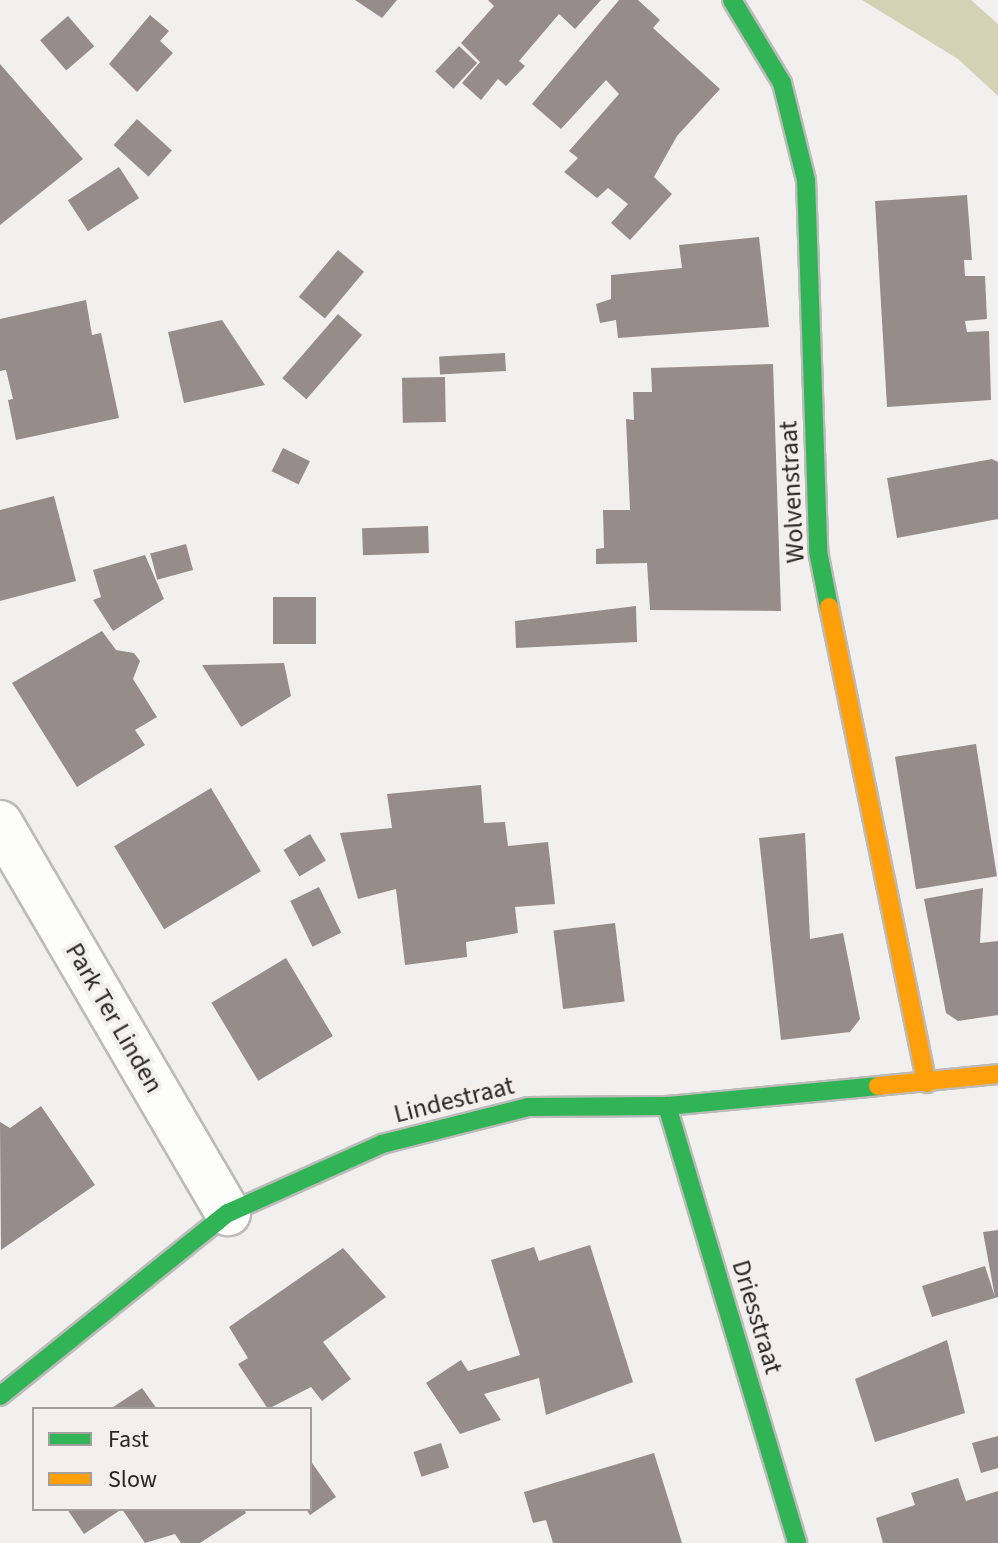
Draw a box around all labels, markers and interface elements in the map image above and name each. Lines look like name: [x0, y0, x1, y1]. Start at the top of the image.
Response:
street label: Wolvenstraat: [773, 420, 811, 564]
street label: Park Ter Linden: [59, 937, 169, 1099]
street label: Lindestraat: [391, 1070, 517, 1130]
street label: Driesstraat: [725, 1256, 789, 1378]
legend: [32, 1407, 312, 1511]
text: Fast: [108, 1422, 149, 1457]
text: Slow: [108, 1462, 157, 1497]

